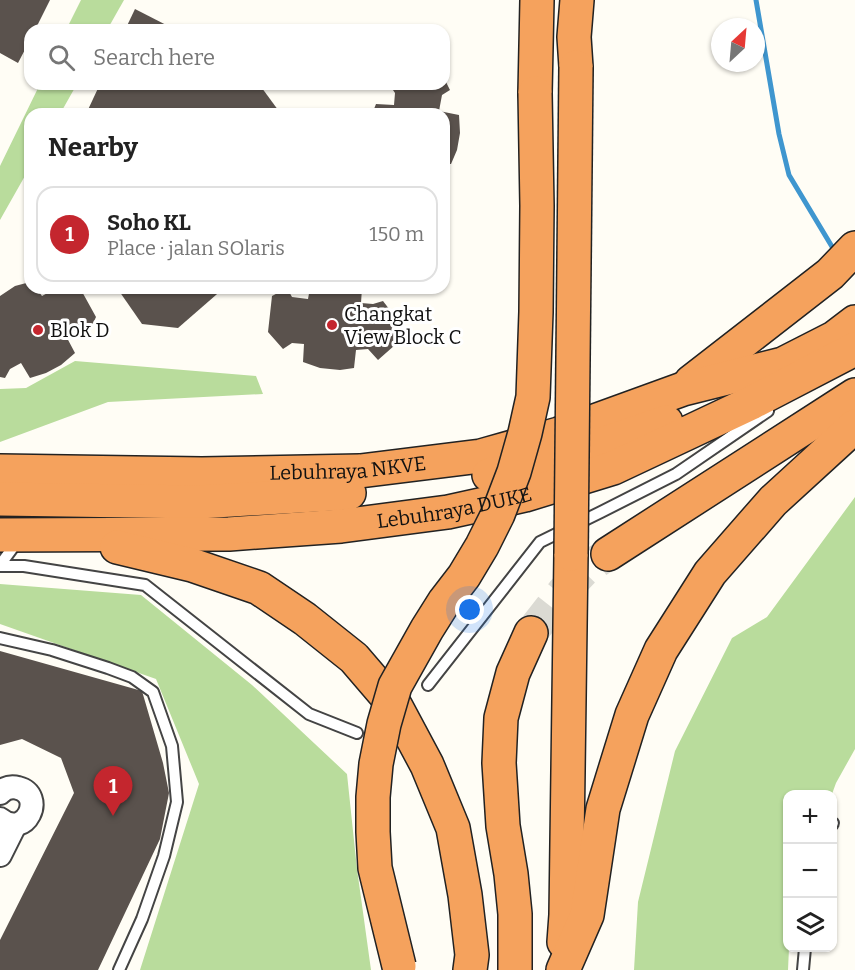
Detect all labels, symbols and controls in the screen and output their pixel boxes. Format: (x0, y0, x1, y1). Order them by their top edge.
north arrow (711, 18, 765, 72)
search box (24, 24, 450, 90)
icon: search (45, 41, 78, 74)
text: Search here (93, 44, 215, 71)
text: Nearby (48, 132, 138, 163)
text: Soho KL (107, 209, 191, 236)
text: 1 (65, 222, 74, 246)
text: 150 m (369, 222, 424, 246)
text: Place · jalan SOlaris (107, 236, 285, 260)
place label: Changkat View Block C (344, 302, 462, 349)
place label: Blok D (50, 318, 110, 342)
marker: Changkat View Block C (325, 318, 339, 332)
marker: Blok D (31, 323, 45, 337)
street label: Lebuhraya NKVE (269, 451, 428, 485)
street label: Lebuhraya DUKE (375, 482, 535, 533)
your location (455, 595, 484, 624)
pin: 1 (94, 766, 132, 816)
map controls (783, 790, 837, 952)
button: + (783, 790, 837, 844)
button: − (783, 844, 837, 898)
button: layers (783, 898, 837, 952)

